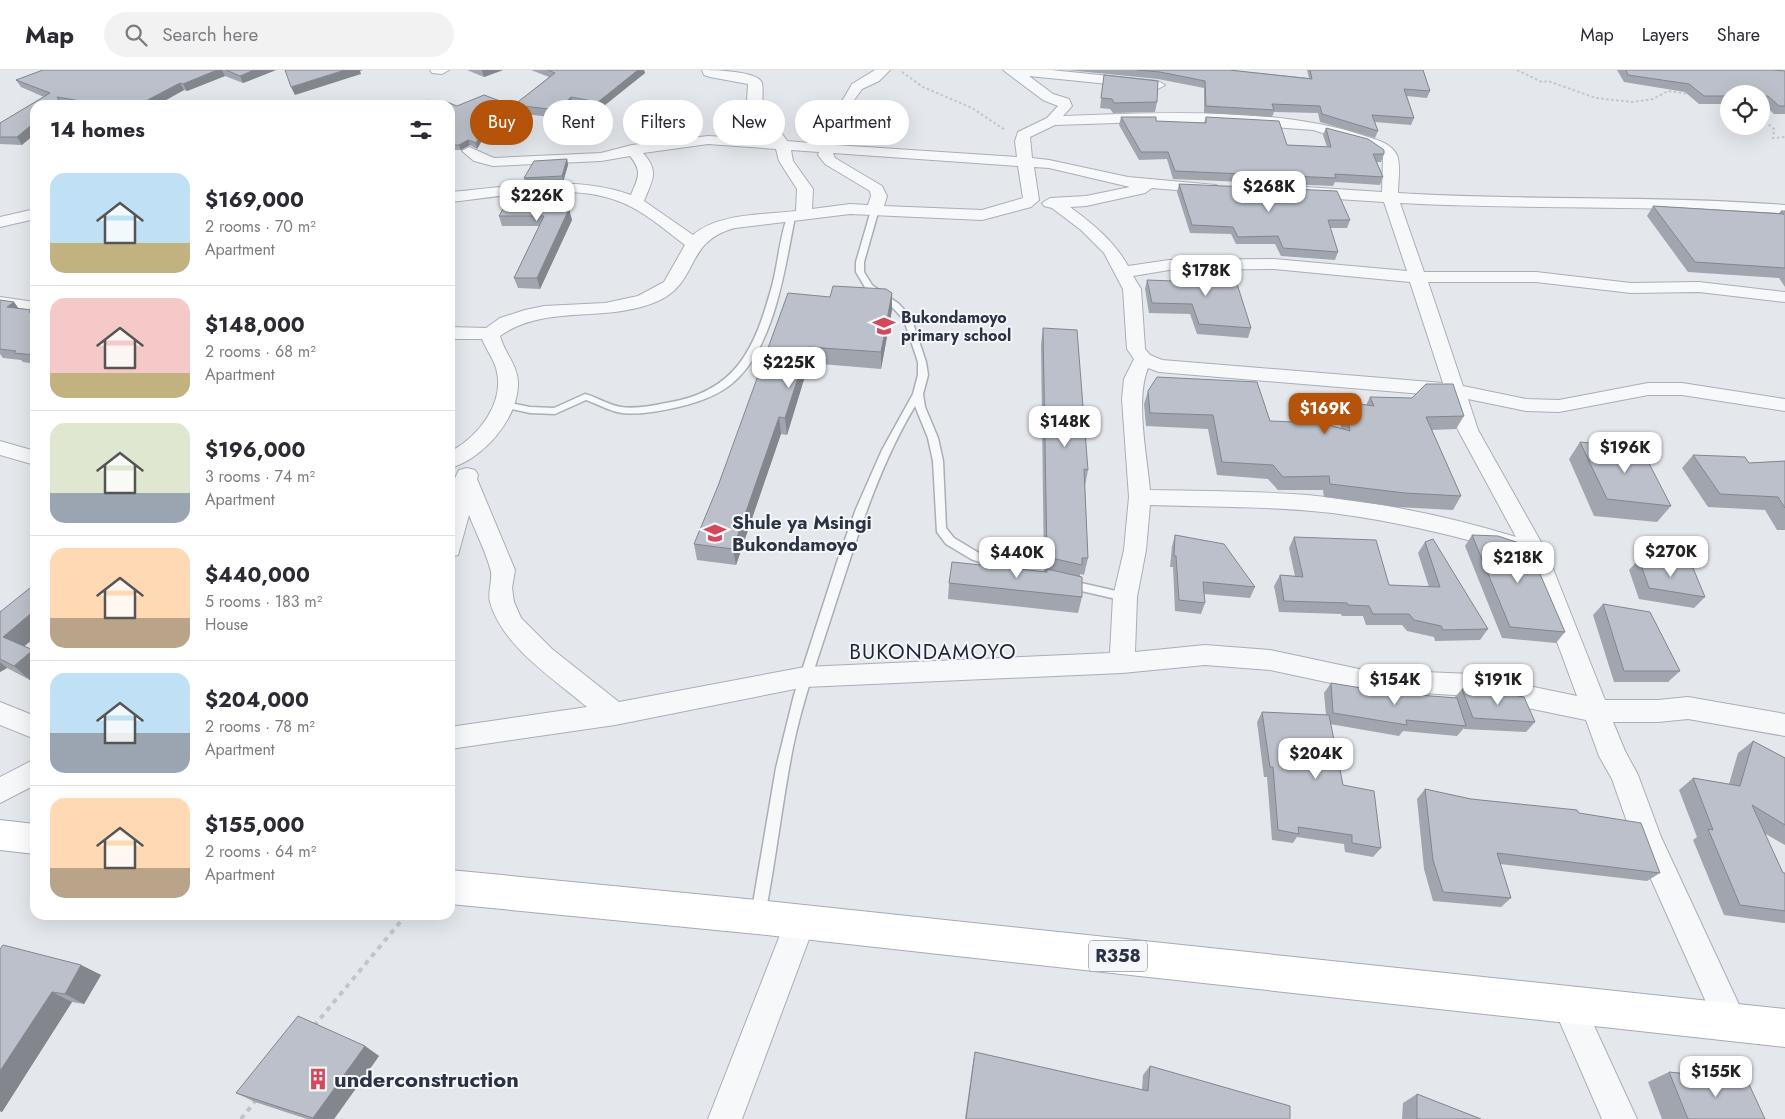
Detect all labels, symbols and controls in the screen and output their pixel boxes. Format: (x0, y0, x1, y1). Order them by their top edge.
search box (104, 12, 454, 57)
text: Map (25, 17, 74, 52)
icon: search (122, 21, 150, 49)
text: Search here (162, 21, 258, 48)
text: Map (1580, 22, 1614, 48)
text: Layers (1642, 22, 1689, 48)
text: Share (1717, 22, 1760, 48)
map controls (1720, 85, 1770, 135)
button: locate (1720, 85, 1770, 135)
chip: Buy (470, 100, 533, 145)
chip: Rent (543, 100, 613, 145)
chip: Filters (623, 100, 703, 145)
chip: New (713, 100, 785, 145)
chip: Apartment (795, 100, 909, 145)
text: 14 homes (50, 115, 145, 145)
icon: filters (407, 116, 435, 144)
pin: $268K (1234, 170, 1304, 213)
text: $268K (1243, 175, 1295, 198)
pin: $226K (502, 180, 572, 222)
text: $226K (511, 184, 563, 207)
text: $169,000 (205, 185, 304, 215)
icon: home (90, 193, 150, 253)
text: 2 rooms · 70 m² (205, 215, 316, 238)
text: Apartment (205, 238, 275, 261)
pin: $178K (1171, 254, 1241, 297)
text: $178K (1182, 259, 1230, 282)
place label: Bukondamoyo primary school (901, 306, 1011, 347)
text: $148,000 (205, 310, 305, 340)
school or university icon: Bukondamoyo primary school (871, 313, 897, 339)
icon: home (90, 318, 150, 378)
text: 2 rooms · 68 m² (205, 340, 316, 363)
pin: $225K (754, 346, 824, 389)
text: $225K (763, 351, 815, 374)
text: Apartment (205, 363, 275, 386)
pin: $169K (1290, 392, 1360, 435)
text: $169K (1300, 397, 1350, 420)
pin: $148K (1030, 406, 1100, 448)
text: $148K (1040, 410, 1090, 433)
pin: $196K (1590, 432, 1660, 474)
text: $196,000 (205, 435, 305, 465)
text: $196K (1600, 436, 1650, 459)
icon: home (90, 443, 150, 503)
text: 3 rooms · 74 m² (205, 465, 315, 488)
text: Apartment (205, 488, 275, 511)
place label: Shule ya Msingi Bukondamoyo (732, 509, 872, 558)
school or university icon: Shule ya Msingi Bukondamoyo (702, 520, 728, 546)
pin: $440K (982, 536, 1052, 579)
pin: $270K (1636, 536, 1706, 578)
text: $270K (1645, 540, 1697, 563)
text: $440K (990, 541, 1044, 564)
pin: $218K (1483, 542, 1553, 584)
text: $218K (1493, 546, 1543, 569)
text: $440,000 (205, 560, 310, 590)
icon: home (90, 568, 150, 628)
text: 5 rooms · 183 m² (205, 590, 322, 613)
text: House (205, 613, 248, 636)
district label: BUKONDAMOYO (849, 637, 1017, 667)
pin: $154K (1360, 664, 1430, 706)
pin: $191K (1463, 664, 1533, 706)
text: $154K (1370, 668, 1420, 691)
text: $191K (1474, 668, 1522, 691)
text: $204,000 (205, 685, 309, 715)
icon: home (90, 693, 150, 753)
text: 2 rooms · 78 m² (205, 715, 315, 738)
text: Apartment (205, 738, 275, 761)
pin: $204K (1281, 738, 1351, 780)
text: $204K (1289, 742, 1343, 765)
text: $155,000 (205, 810, 304, 840)
icon: home (90, 818, 150, 878)
text: 2 rooms · 64 m² (205, 840, 316, 863)
text: Apartment (205, 863, 275, 886)
road number: R358 (1089, 940, 1147, 971)
pin: $155K (1681, 1056, 1751, 1098)
text: $155K (1691, 1060, 1741, 1083)
place label: underconstruction (334, 1063, 519, 1095)
building icon: underconstruction (305, 1066, 331, 1092)

